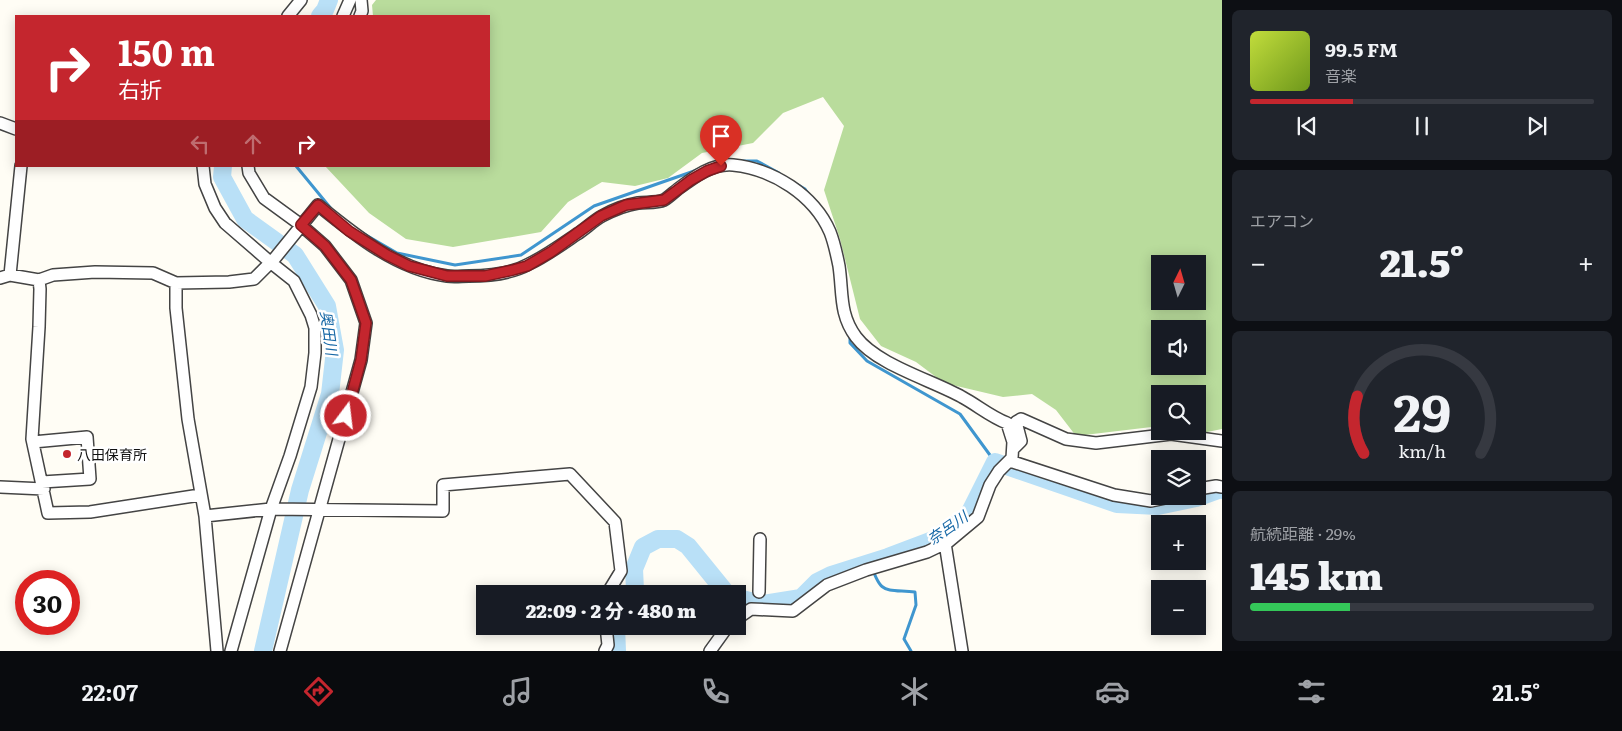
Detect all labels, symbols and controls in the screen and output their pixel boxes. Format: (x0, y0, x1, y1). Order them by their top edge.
text: 150 m (118, 25, 215, 77)
icon: right (35, 35, 100, 100)
text: 99.5 FM (1325, 35, 1398, 63)
text: 音楽 (1325, 63, 1357, 87)
text: 右折 (118, 72, 162, 105)
icon: previous (1293, 112, 1321, 140)
icon: pause (1408, 112, 1436, 140)
icon: next (1523, 112, 1551, 140)
pin (700, 115, 742, 166)
icon: arrive (707, 122, 735, 150)
icon: left (186, 130, 214, 158)
icon: ahead (239, 130, 267, 158)
icon: right (292, 130, 320, 158)
text: エアコン (1250, 208, 1314, 232)
text: 21.5° (1380, 232, 1464, 289)
text: − (1250, 240, 1266, 282)
text: + (1578, 240, 1594, 282)
north arrow (1151, 255, 1206, 310)
map controls (1151, 255, 1206, 635)
water label: 奥田川 (315, 309, 345, 359)
button: sound (1151, 320, 1206, 375)
text: 29 (1393, 371, 1451, 448)
button: search (1151, 385, 1206, 440)
position arrow (319, 389, 371, 441)
text: km/h (1398, 437, 1446, 464)
place label: 八田保育所 (77, 444, 147, 464)
marker: 八田保育所 (61, 448, 73, 460)
button: layers (1151, 450, 1206, 505)
water label: 奈呂川 (922, 504, 974, 549)
button: + (1151, 515, 1206, 570)
text: 航続距離 · 29% (1250, 521, 1356, 545)
text: 145 km (1250, 545, 1383, 602)
speed limit sign: 30 (15, 570, 80, 635)
button: − (1151, 580, 1206, 635)
text: 22:09 · 2 分 · 480 m (526, 596, 696, 624)
icon: directions (301, 674, 336, 709)
icon: music (500, 674, 535, 709)
icon: phone (698, 674, 733, 709)
icon: climate (897, 674, 932, 709)
icon: car (1095, 674, 1130, 709)
icon: filters (1294, 674, 1329, 709)
text: 22:07 (82, 675, 138, 708)
text: 21.5° (1492, 675, 1540, 708)

